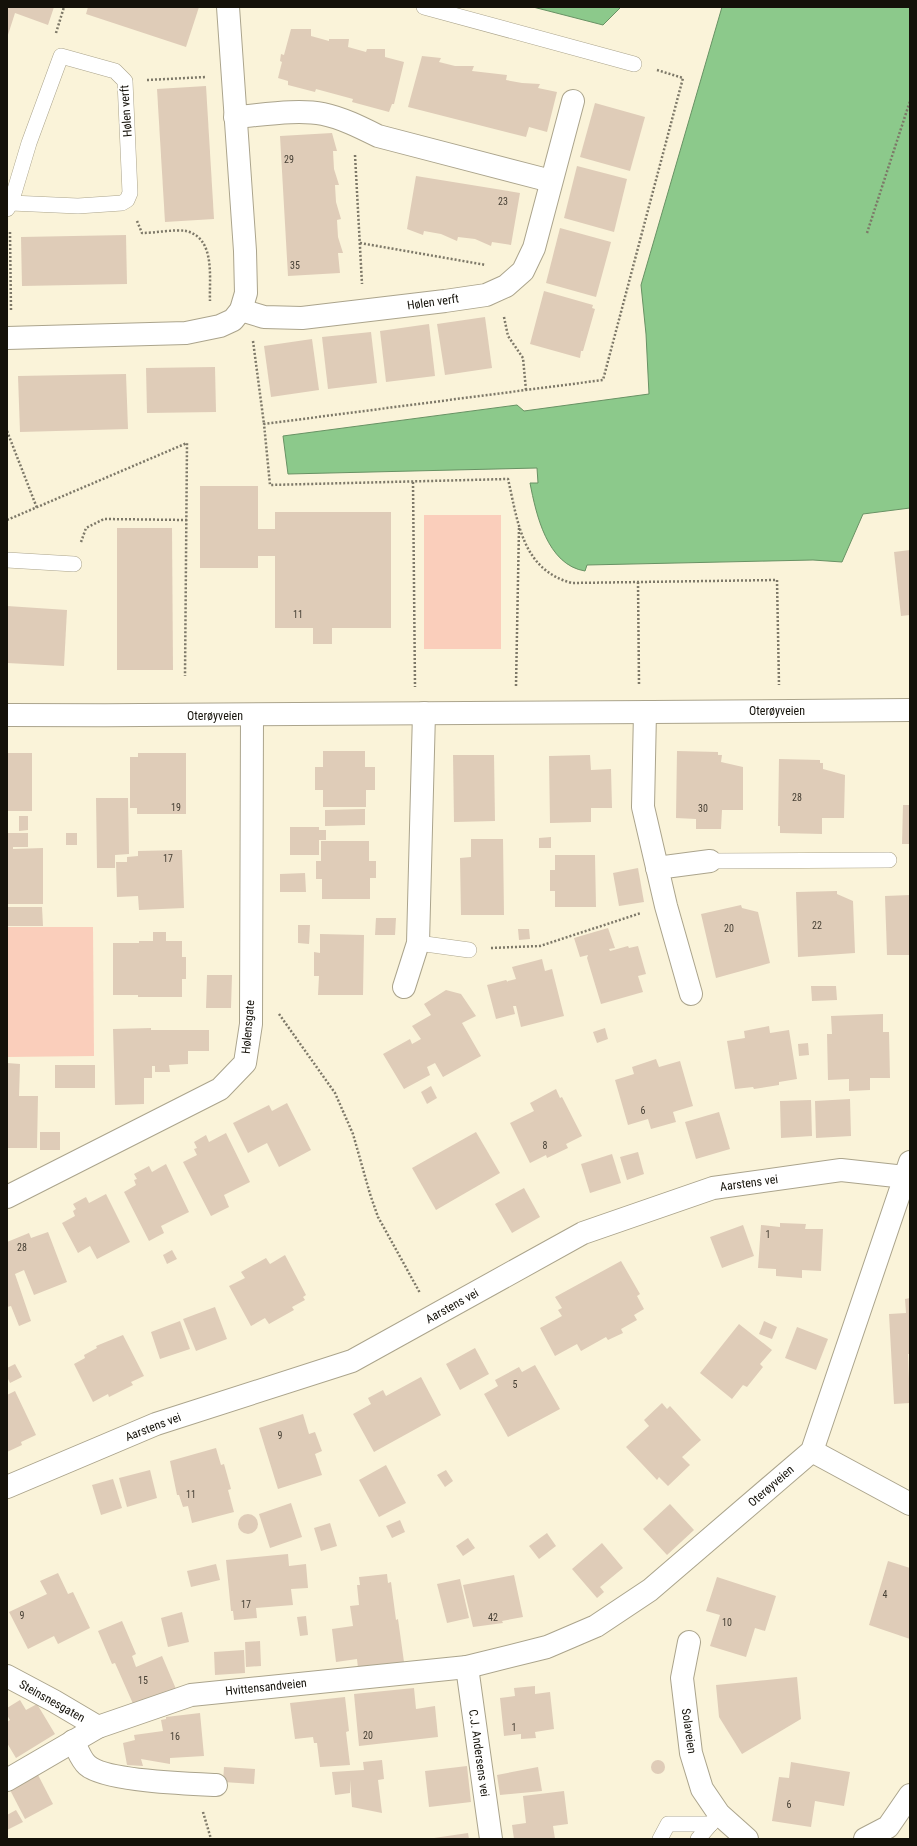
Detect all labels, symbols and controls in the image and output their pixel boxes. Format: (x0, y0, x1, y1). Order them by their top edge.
street label: Hølen verft (117, 84, 135, 138)
house number: 29 (284, 154, 294, 165)
house number: 23 (498, 196, 508, 207)
house number: 35 (290, 260, 300, 271)
street label: Hølen verft (406, 291, 460, 313)
house number: 11 (293, 609, 303, 620)
street label: Oterøyveien (749, 704, 805, 718)
street label: Oterøyveien (187, 709, 243, 723)
house number: 28 (792, 792, 802, 803)
house number: 19 (171, 802, 181, 813)
house number: 30 (698, 803, 708, 814)
house number: 17 (163, 853, 173, 864)
house number: 22 (812, 920, 822, 931)
house number: 20 (724, 923, 734, 934)
street label: Hølensgate (239, 999, 257, 1054)
house number: 6 (641, 1105, 646, 1116)
house number: 8 (543, 1140, 548, 1151)
street label: Aarstens vei (719, 1172, 779, 1194)
house number: 1 (766, 1229, 770, 1240)
house number: 28 (17, 1242, 27, 1253)
street label: Aarstens vei (423, 1286, 481, 1326)
house number: 5 (513, 1379, 518, 1390)
street label: Aarstens vei (123, 1410, 183, 1444)
house number: 9 (278, 1430, 283, 1441)
street label: Oterøyveien (745, 1462, 797, 1510)
house number: 11 (186, 1489, 196, 1500)
house number: 4 (883, 1589, 888, 1600)
house number: 17 (241, 1599, 251, 1610)
house number: 9 (20, 1610, 25, 1621)
house number: 42 (488, 1612, 498, 1623)
house number: 10 (722, 1617, 732, 1628)
house number: 15 (138, 1675, 148, 1686)
street label: Hvittensandveien (225, 1676, 308, 1698)
street label: Steinsnesgaten (17, 1677, 87, 1725)
street label: Solaveien (679, 1707, 699, 1755)
street label: C.J. Andersens vei (466, 1708, 492, 1798)
house number: 1 (512, 1722, 516, 1733)
house number: 20 (363, 1730, 373, 1741)
house number: 16 (170, 1731, 180, 1742)
house number: 6 (787, 1799, 792, 1810)

